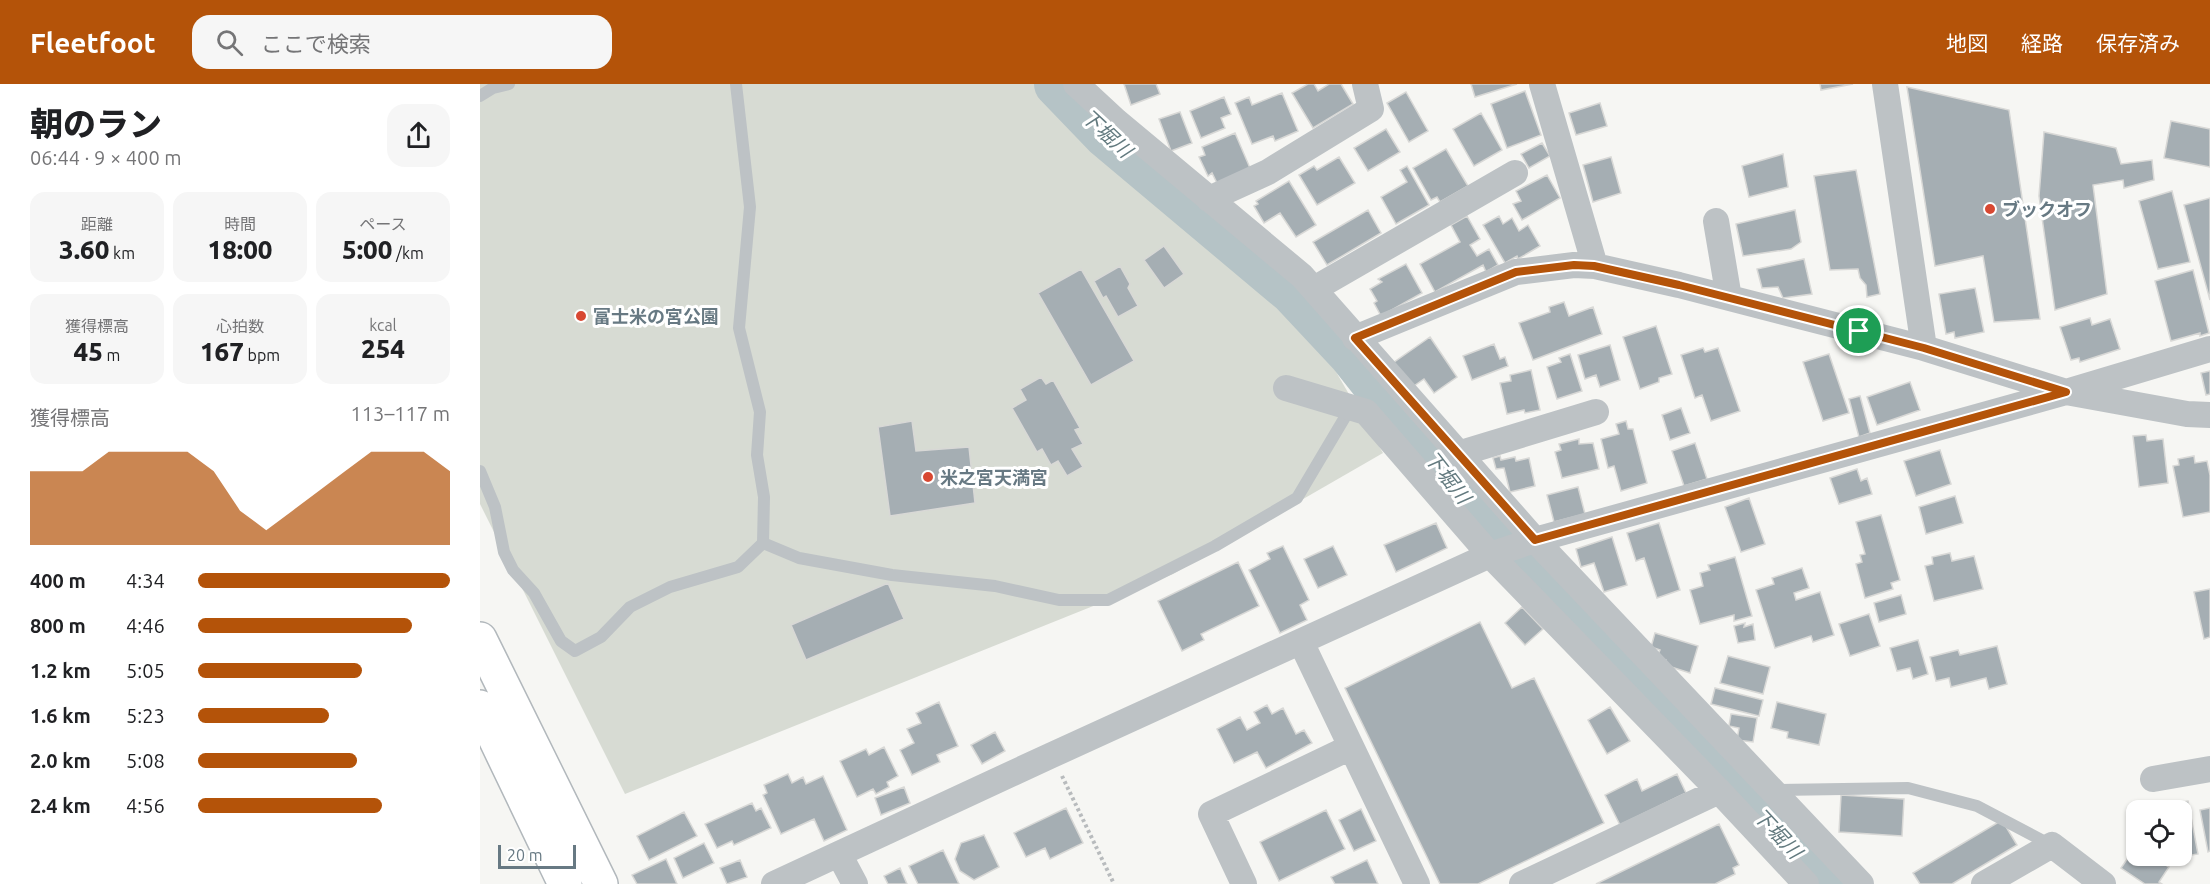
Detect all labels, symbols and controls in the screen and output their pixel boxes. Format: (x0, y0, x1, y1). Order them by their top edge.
search box (192, 15, 612, 69)
icon: search (213, 26, 246, 59)
text: Fleetfoot (30, 27, 156, 58)
text: ここで検索 (261, 31, 371, 56)
text: 地図 (1946, 31, 1988, 55)
text: 経路 (2021, 31, 2063, 55)
text: 保存済み (2096, 31, 2180, 55)
button: share (387, 104, 450, 167)
water label: 下堀川 (1077, 104, 1138, 163)
text: 朝のラン (30, 105, 162, 142)
text: 06:44 · 9 × 400 m (30, 146, 182, 169)
place label: ブックオフ (2002, 199, 2092, 219)
marker: ブックオフ (1983, 202, 1997, 216)
text: 距離 (81, 215, 113, 233)
text: 時間 (224, 215, 256, 233)
text: ペース (359, 215, 407, 233)
text: 3.60 (59, 235, 109, 264)
text: 18:00 (207, 235, 273, 264)
text: 5:00 (342, 235, 392, 264)
text: km (109, 244, 135, 262)
text: /km (392, 244, 424, 262)
pin (1833, 305, 1884, 356)
place label: 富士米の宮公園 (593, 306, 719, 326)
marker: 富士米の宮公園 (574, 309, 588, 323)
icon: arrive (1842, 314, 1875, 347)
text: kcal (369, 316, 397, 334)
text: 獲得標高 (65, 317, 129, 335)
text: 心拍数 (216, 317, 264, 335)
text: 254 (361, 334, 405, 363)
text: 45 (74, 337, 103, 366)
text: 167 (200, 337, 244, 366)
text: m (103, 346, 120, 364)
text: bpm (244, 346, 280, 364)
text: 113–117 m (351, 402, 450, 425)
text: 獲得標高 (30, 406, 110, 429)
water label: 下堀川 (1420, 446, 1477, 509)
place label: 米之宮天満宮 (940, 467, 1048, 487)
marker: 米之宮天満宮 (921, 470, 935, 484)
text: 400 m (30, 569, 86, 592)
text: 4:34 (126, 569, 165, 592)
text: 800 m (30, 614, 86, 637)
text: 4:46 (126, 614, 165, 637)
text: 1.2 km (30, 659, 91, 682)
text: 5:05 (126, 659, 165, 682)
text: 1.6 km (30, 704, 91, 727)
text: 5:23 (126, 704, 165, 727)
text: 2.0 km (30, 749, 91, 772)
text: 5:08 (126, 749, 165, 772)
text: 2.4 km (30, 794, 91, 817)
text: 4:56 (126, 794, 165, 817)
map controls (2126, 800, 2192, 866)
button: locate (2126, 800, 2192, 866)
water label: 下堀川 (1749, 803, 1808, 864)
scale bar (498, 842, 576, 870)
text: 20 m (507, 846, 543, 864)

